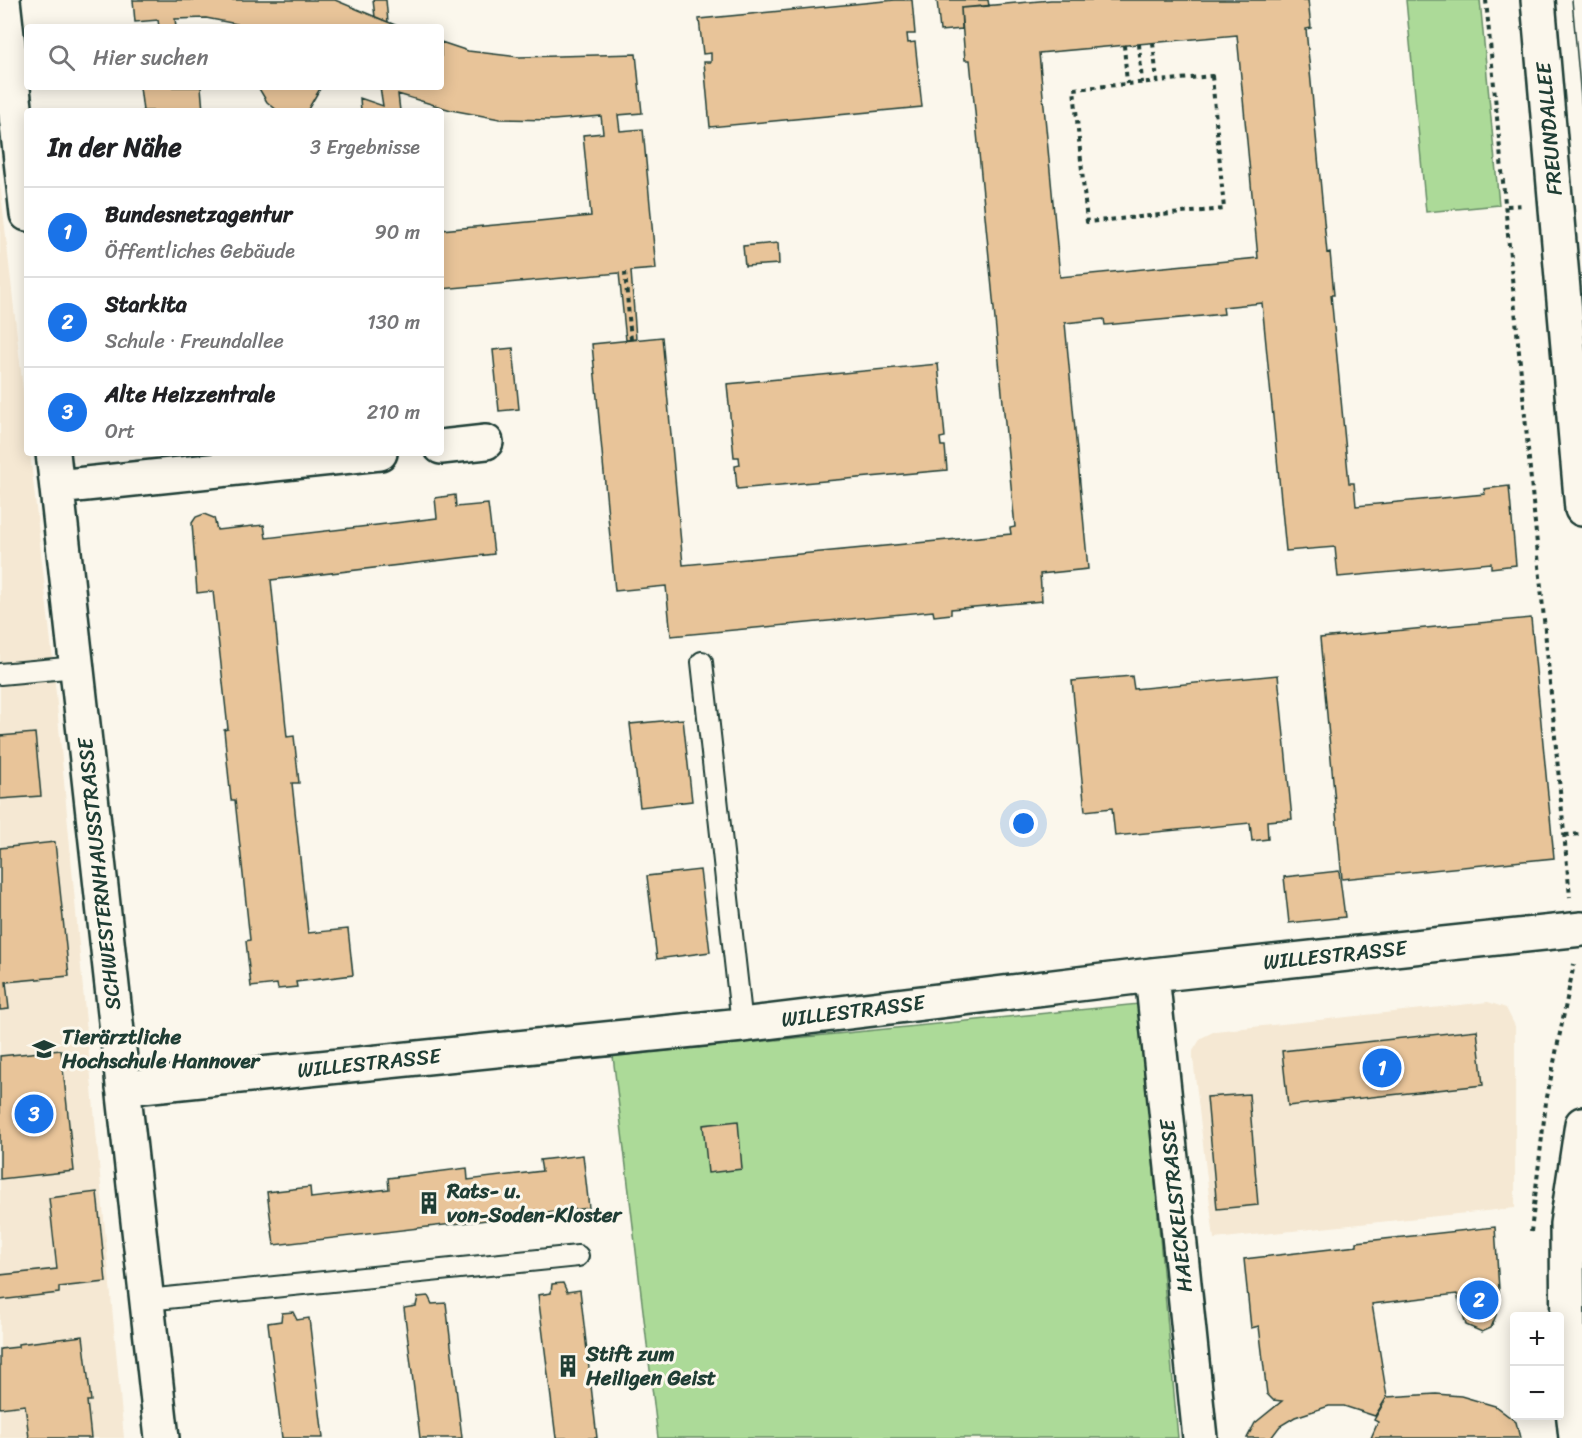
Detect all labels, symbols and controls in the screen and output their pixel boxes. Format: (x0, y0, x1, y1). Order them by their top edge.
search box (24, 24, 444, 90)
text: Hier suchen (93, 38, 208, 77)
icon: search (45, 41, 78, 74)
street label: FREUNDALLEE (1524, 60, 1574, 197)
text: In der Nähe (48, 124, 182, 170)
text: 3 Ergebnisse (310, 130, 420, 165)
text: Bundesnetzagentur (105, 195, 292, 234)
text: 1 (63, 215, 72, 250)
text: 90 m (375, 215, 420, 250)
text: Öffentliches Gebäude (105, 234, 295, 269)
text: Starkita (105, 285, 187, 324)
text: 2 (62, 305, 73, 340)
text: 130 m (367, 305, 420, 340)
text: Schule · Freundallee (105, 324, 284, 359)
text: Alte Heizzentrale (105, 375, 275, 414)
text: 3 (62, 395, 73, 430)
text: 210 m (367, 395, 420, 430)
text: Ort (105, 414, 135, 449)
street label: SCHWESTERNHAUSSTRASSE (66, 735, 132, 1012)
your location (1009, 809, 1038, 838)
street label: WILLESTRASSE (1261, 928, 1410, 981)
street label: WILLESTRASSE (779, 983, 928, 1039)
place label: Tierärztliche Hochschule Hannover (61, 1018, 262, 1080)
school or university icon: Tierärztliche Hochschule Hannover (31, 1036, 57, 1062)
street label: WILLESTRASSE (295, 1036, 444, 1089)
pin: 1 (1362, 1046, 1402, 1090)
pin: 3 (15, 1092, 54, 1136)
street label: HAECKELSTRASSE (1148, 1116, 1204, 1294)
place label: Rats- u. von-Soden-Kloster (446, 1172, 624, 1234)
building icon: Rats- u. von-Soden-Kloster (416, 1190, 442, 1216)
pin: 2 (1460, 1278, 1498, 1322)
map controls (1510, 1312, 1564, 1420)
button: + (1510, 1312, 1564, 1366)
place label: Stift zum Heiligen Geist (585, 1335, 717, 1397)
building icon: Stift zum Heiligen Geist (555, 1353, 581, 1379)
button: − (1510, 1366, 1564, 1420)

